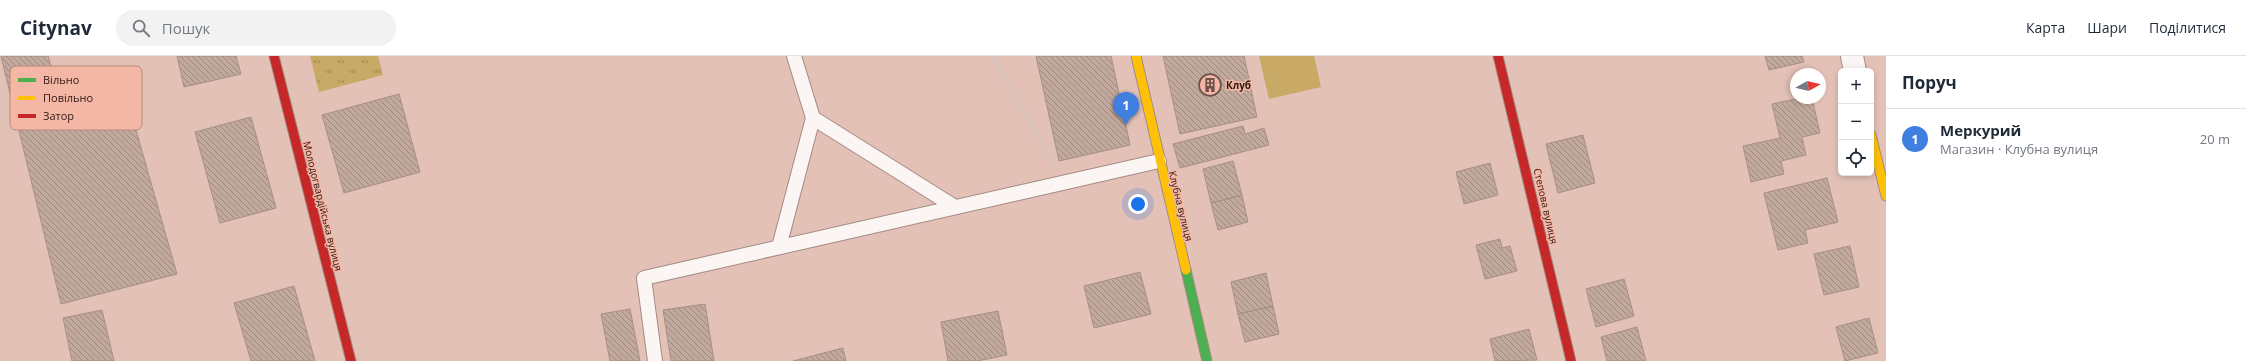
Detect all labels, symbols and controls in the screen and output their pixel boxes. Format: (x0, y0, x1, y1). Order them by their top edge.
search box (116, 10, 396, 46)
text: Citynav (20, 15, 92, 41)
icon: search (130, 17, 152, 39)
text: Пошук (162, 18, 210, 38)
text: Карта (2026, 18, 2065, 37)
text: Шари (2087, 18, 2127, 37)
text: Поділитися (2149, 18, 2226, 37)
legend (10, 66, 142, 130)
north arrow (1790, 68, 1826, 104)
map controls (1838, 68, 1874, 176)
button: + (1838, 68, 1874, 104)
text: Поруч (1902, 71, 1957, 94)
text: Вільно (43, 72, 80, 87)
building icon: Клуб (1197, 72, 1223, 98)
place label: Клуб (1226, 78, 1251, 92)
text: Повільно (43, 90, 93, 105)
pin: 1 (1113, 92, 1139, 125)
button: − (1838, 104, 1874, 140)
text: Затор (43, 108, 74, 123)
text: Меркурий (1940, 120, 2021, 140)
text: 1 (1911, 130, 1919, 148)
text: 20 m (2200, 130, 2230, 148)
street label: Молодогвардійська вулиця (300, 140, 346, 272)
button: locate (1838, 140, 1874, 176)
text: Магазин · Клубна вулиця (1940, 140, 2098, 158)
street label: Степова вулиця (1530, 167, 1562, 245)
street label: Клубна вулиця (1166, 169, 1196, 243)
your location (1128, 194, 1148, 214)

